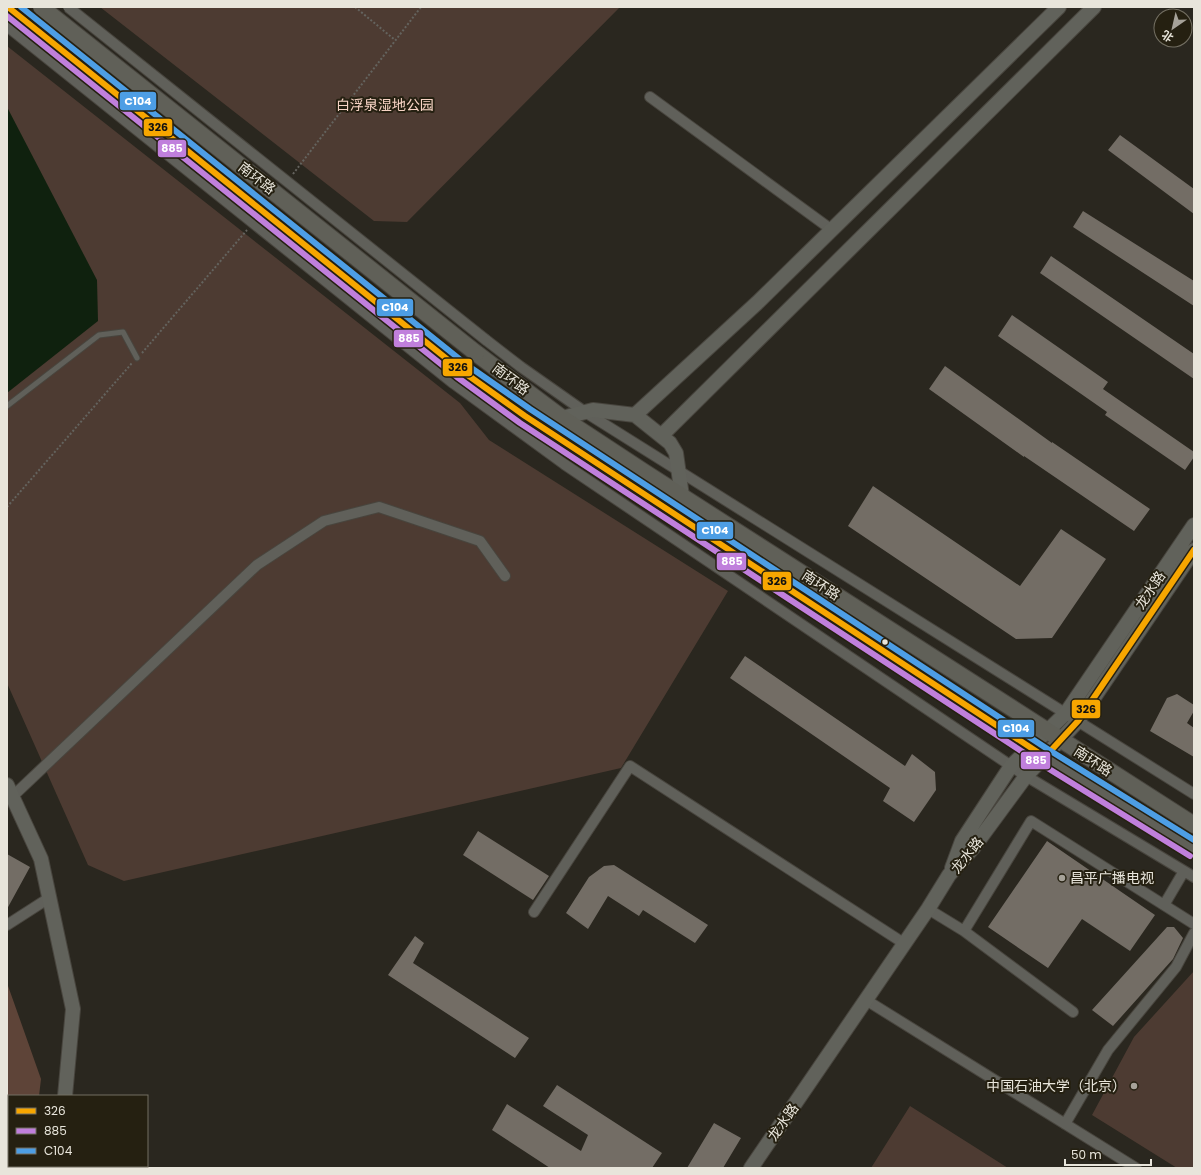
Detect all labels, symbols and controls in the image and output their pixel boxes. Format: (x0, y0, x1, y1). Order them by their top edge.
north arrow (1153, 8, 1193, 48)
text: 北 (1158, 27, 1176, 46)
line badge: C104 (119, 91, 157, 111)
text: C104 (124, 93, 152, 109)
park label: 白浮泉湿地公园 (336, 95, 434, 115)
line badge: 326 (143, 118, 173, 137)
text: 326 (148, 119, 168, 135)
line badge: 885 (157, 139, 187, 158)
text: 885 (161, 140, 183, 156)
street label: 南环路 (234, 157, 280, 199)
line badge: C104 (376, 298, 414, 317)
text: C104 (381, 299, 409, 315)
line badge: 885 (393, 329, 424, 348)
text: 885 (398, 330, 420, 346)
line badge: 326 (442, 358, 473, 377)
street label: 南环路 (488, 358, 534, 400)
text: 326 (448, 359, 468, 375)
line badge: C104 (696, 521, 734, 540)
text: C104 (701, 522, 729, 538)
line badge: 885 (716, 552, 747, 571)
text: 885 (721, 553, 743, 569)
street label: 南环路 (798, 565, 844, 605)
street label: 龙水路 (1130, 567, 1170, 613)
line badge: 326 (762, 571, 792, 591)
text: 326 (767, 573, 787, 589)
unlabelled marker (880, 637, 890, 647)
line badge: 326 (1071, 699, 1101, 719)
text: 326 (1076, 701, 1096, 717)
line badge: C104 (997, 719, 1035, 738)
text: C104 (1002, 720, 1030, 736)
street label: 南环路 (1070, 741, 1116, 781)
line badge: 885 (1020, 751, 1051, 770)
text: 885 (1025, 752, 1047, 768)
street label: 龙水路 (946, 832, 988, 878)
place label: 昌平广播电视 (1070, 868, 1154, 888)
marker: 昌平广播电视 (1057, 873, 1067, 883)
place label: 中国石油大学（北京） (986, 1076, 1126, 1096)
marker: 中国石油大学（北京） (1129, 1081, 1139, 1091)
legend (8, 1095, 148, 1167)
street label: 龙水路 (763, 1099, 803, 1145)
text: 326 (44, 1102, 66, 1119)
text: 885 (44, 1122, 67, 1139)
scale bar (1065, 1141, 1151, 1167)
text: C104 (44, 1142, 73, 1159)
text: 50 m (1071, 1146, 1102, 1163)

